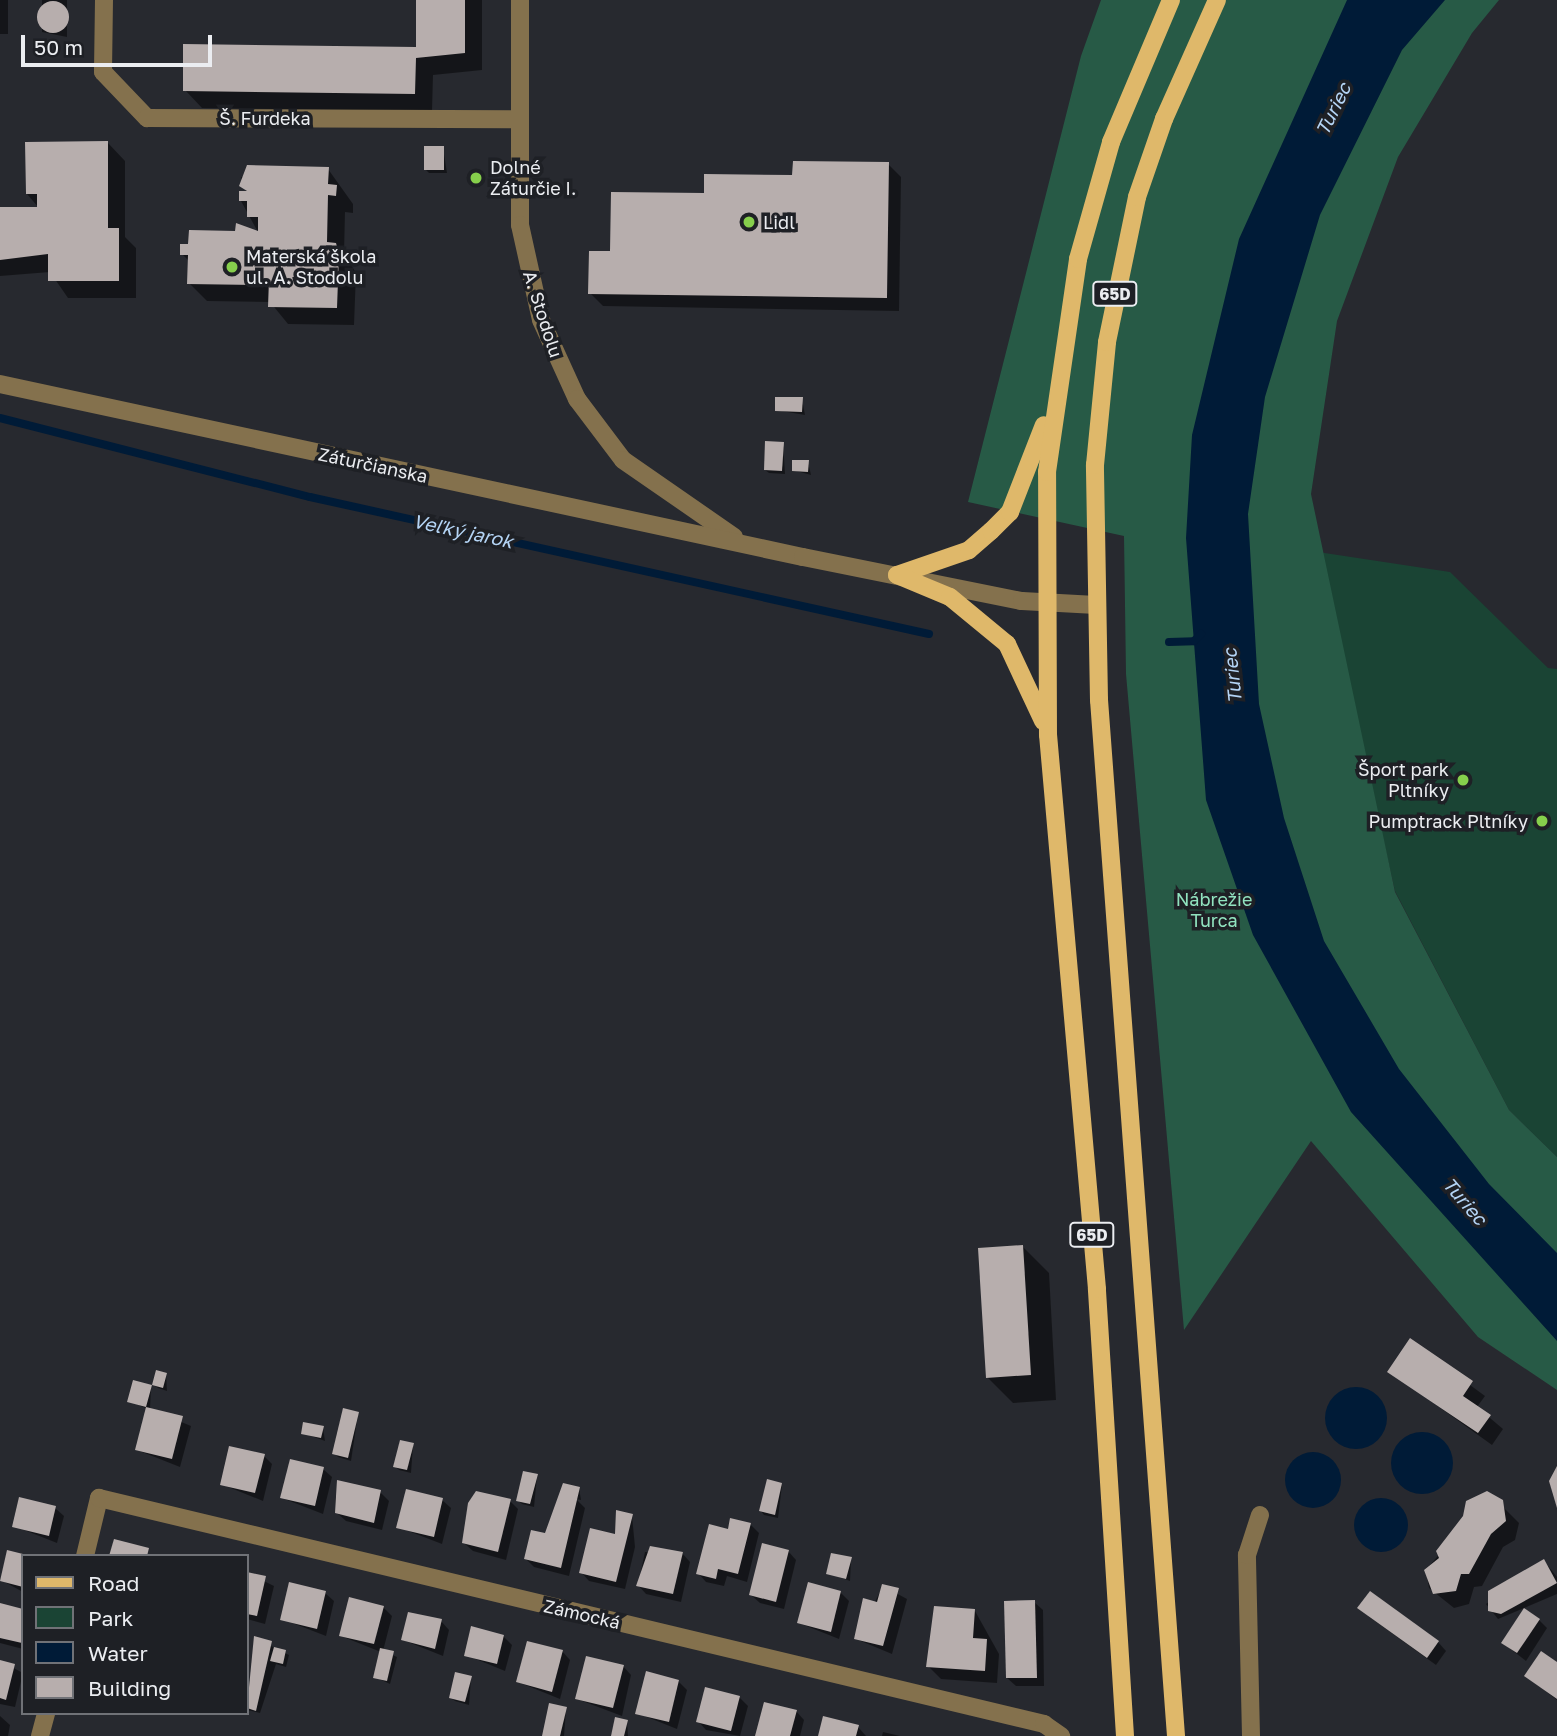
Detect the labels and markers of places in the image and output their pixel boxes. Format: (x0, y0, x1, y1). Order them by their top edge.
place label: Dolné Záturčie I. (490, 157, 576, 200)
marker: Dolné Záturčie I. (468, 170, 484, 186)
place label: Lidl (763, 211, 795, 233)
marker: Lidl (741, 214, 757, 230)
place label: Materská škola ul. A. Stodolu (246, 246, 376, 288)
marker: Materská škola ul. A. Stodolu (224, 259, 240, 275)
place label: Šport park Pltníky (1358, 759, 1449, 802)
marker: Šport park Pltníky (1455, 772, 1471, 788)
place label: Pumptrack Pltníky (1369, 810, 1528, 832)
marker: Pumptrack Pltníky (1534, 813, 1550, 829)

